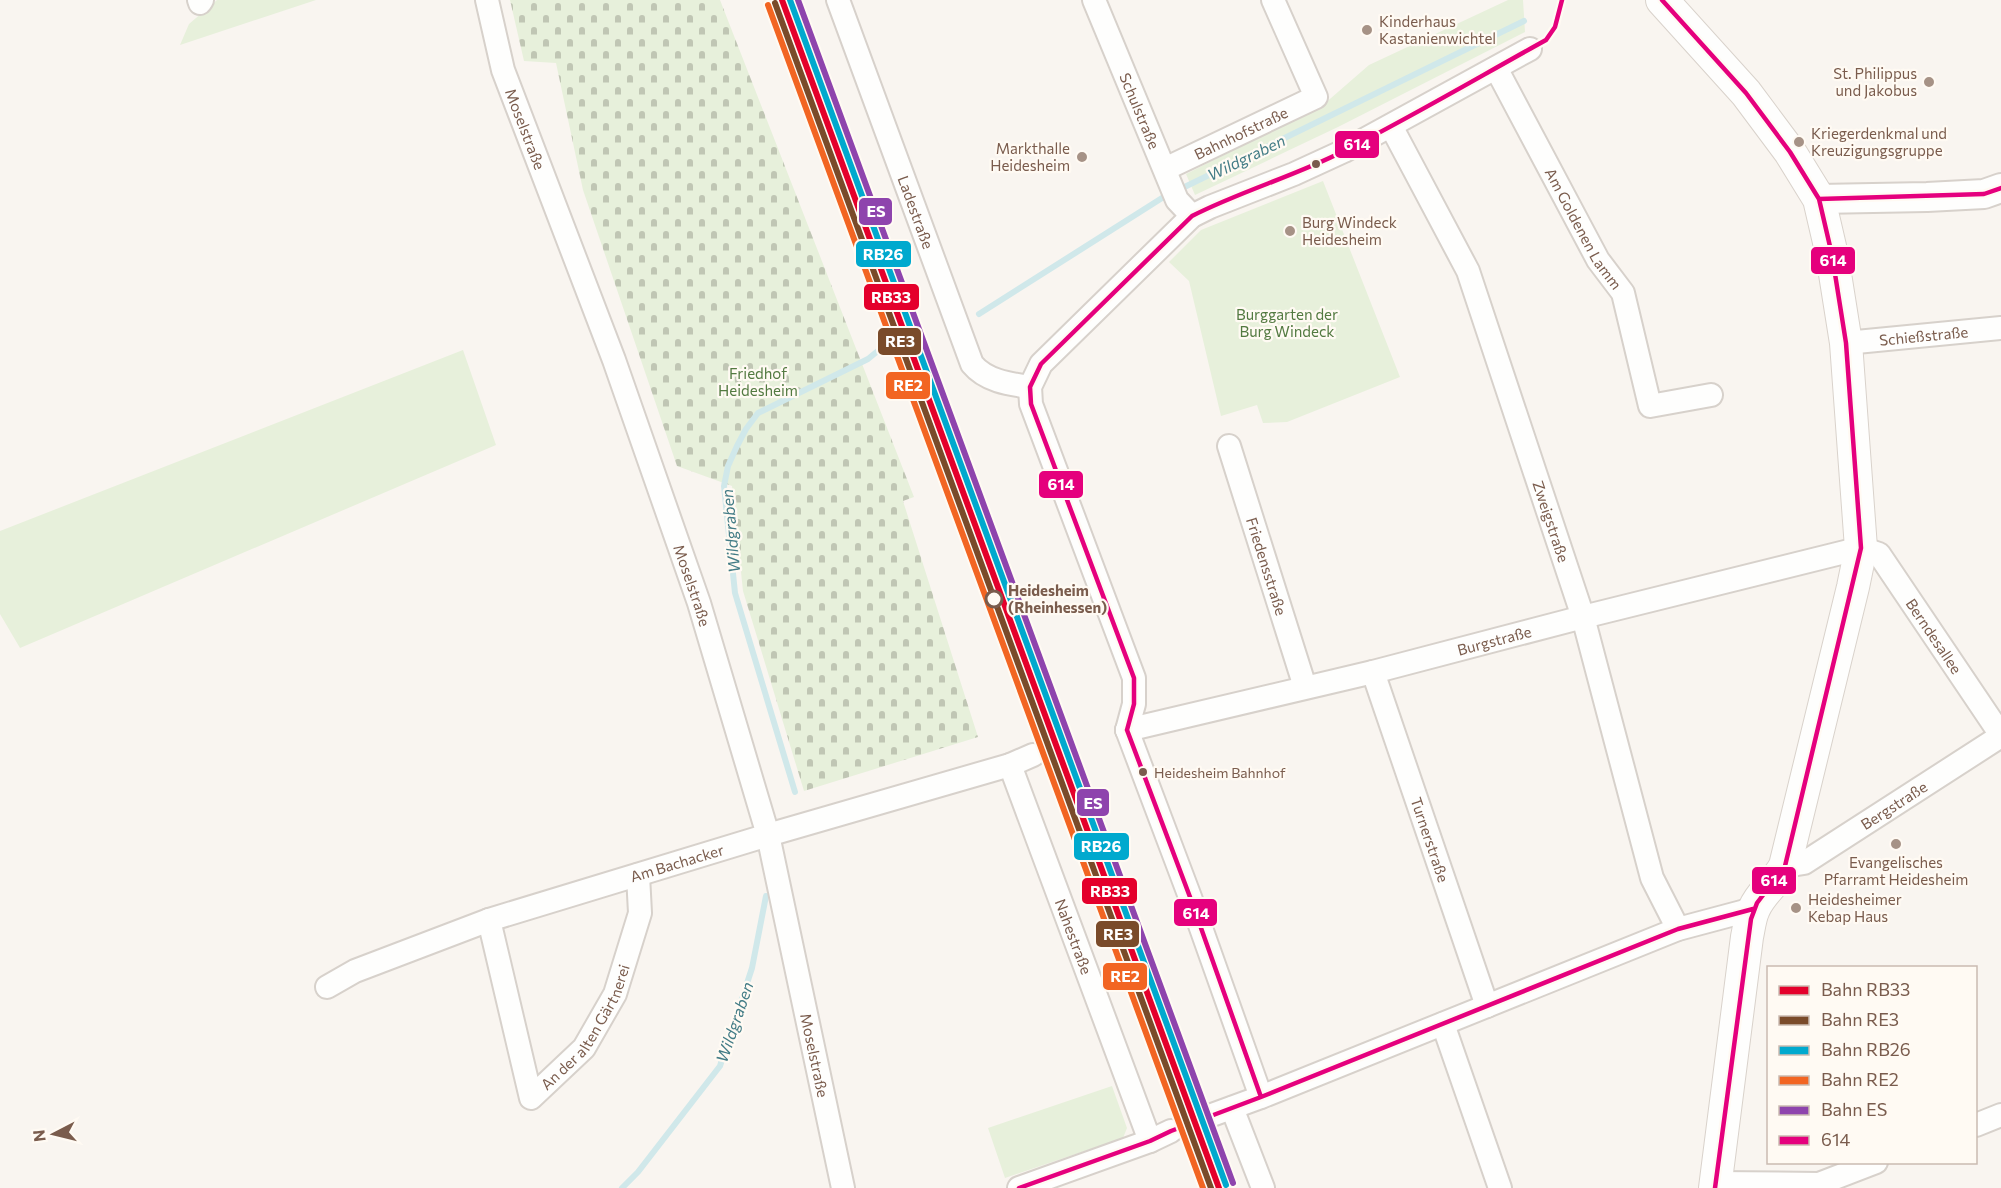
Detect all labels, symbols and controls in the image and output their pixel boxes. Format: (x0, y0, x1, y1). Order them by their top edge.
place label: Kinderhaus Kastanienwichtel (1379, 12, 1496, 47)
marker: Kinderhaus Kastanienwichtel (1360, 23, 1374, 37)
place label: St. Philippus und Jakobus (1833, 64, 1917, 99)
street label: Schulstraße (1116, 70, 1164, 152)
marker: St. Philippus und Jakobus (1922, 75, 1936, 89)
street label: Moselstraße (502, 86, 549, 172)
street label: Bahnhofstraße (1191, 103, 1291, 163)
place label: Kriegerdenkmal und Kreuzigungsgruppe (1811, 124, 1947, 159)
water label: Wildgraben (1204, 130, 1288, 184)
line badge: 614 (1334, 130, 1380, 159)
text: 614 (1344, 134, 1371, 153)
marker: Kriegerdenkmal und Kreuzigungsgruppe (1792, 135, 1806, 149)
place label: Markthalle Heidesheim (990, 139, 1070, 174)
marker: Markthalle Heidesheim (1075, 150, 1089, 164)
unlabelled marker (1310, 158, 1322, 170)
street label: Am Goldenen Lamm (1542, 165, 1626, 293)
street label: Ladestraße (894, 173, 938, 251)
line badge: ES (858, 197, 893, 226)
text: ES (866, 201, 886, 220)
place label: Burg Windeck Heidesheim (1302, 213, 1397, 248)
marker: Burg Windeck Heidesheim (1283, 224, 1297, 238)
line badge: RB26 (855, 240, 912, 268)
text: RB26 (863, 244, 903, 263)
line badge: 614 (1810, 246, 1856, 275)
text: 614 (1820, 250, 1847, 269)
line badge: RB33 (863, 283, 920, 311)
text: RB33 (871, 287, 911, 306)
park label: Burggarten der Burg Windeck (1236, 305, 1338, 340)
street label: Schießstraße (1878, 322, 1969, 349)
line badge: RE3 (877, 327, 922, 356)
text: RE3 (885, 331, 915, 350)
park label: Friedhof Heidesheim (718, 364, 798, 399)
line badge: RE2 (885, 371, 931, 400)
text: RE2 (893, 375, 923, 394)
line badge: 614 (1038, 470, 1084, 499)
text: 614 (1048, 474, 1075, 493)
street label: Zweigstraße (1529, 478, 1573, 565)
water label: Wildgraben (717, 488, 743, 574)
street label: Friedensstraße (1243, 515, 1291, 618)
street label: Moselstraße (670, 542, 714, 629)
place label: Heidesheim (Rheinhessen) (1008, 581, 1107, 616)
marker: Heidesheim (Rheinhessen) (985, 590, 1003, 608)
street label: Berndesallee (1902, 595, 1966, 677)
street label: Burgstraße (1455, 622, 1533, 659)
place label: Heidesheim Bahnhof (1154, 764, 1286, 781)
marker: Heidesheim Bahnhof (1137, 766, 1149, 778)
street label: Bergstraße (1857, 777, 1930, 833)
line badge: ES (1076, 788, 1110, 817)
text: ES (1083, 793, 1103, 812)
street label: Turnerstraße (1407, 795, 1453, 884)
line badge: RB26 (1073, 832, 1130, 861)
text: RB26 (1081, 836, 1121, 855)
marker: Evangelisches Pfarramt Heidesheim (1889, 837, 1903, 851)
street label: Am Bachacker (628, 840, 726, 886)
place label: Evangelisches Pfarramt Heidesheim (1824, 853, 1968, 888)
line badge: 614 (1751, 866, 1797, 895)
text: 614 (1761, 870, 1788, 889)
line badge: RB33 (1081, 877, 1138, 905)
text: RB33 (1090, 881, 1130, 900)
place label: Heidesheimer Kebap Haus (1808, 890, 1902, 925)
street label: Nahestraße (1052, 896, 1096, 977)
line badge: 614 (1173, 898, 1218, 927)
marker: Heidesheimer Kebap Haus (1789, 901, 1803, 915)
text: 614 (1183, 903, 1210, 922)
line badge: RE3 (1095, 920, 1140, 948)
text: RE3 (1103, 924, 1133, 943)
street label: An der alten Gärtnerei (537, 962, 633, 1093)
line badge: RE2 (1102, 962, 1148, 991)
text: RE2 (1110, 966, 1140, 985)
legend (1767, 966, 1977, 1164)
text: Bahn RB33 (1821, 978, 1910, 1000)
water label: Wildgraben (711, 979, 757, 1065)
text: Bahn RE3 (1821, 1008, 1899, 1030)
street label: Moselstraße (797, 1012, 832, 1099)
text: Bahn RB26 (1821, 1038, 1911, 1060)
text: Bahn RE2 (1821, 1068, 1899, 1090)
text: Bahn ES (1821, 1098, 1887, 1120)
north arrow (24, 1104, 84, 1164)
text: 614 (1821, 1128, 1851, 1150)
text: N (28, 1129, 49, 1143)

